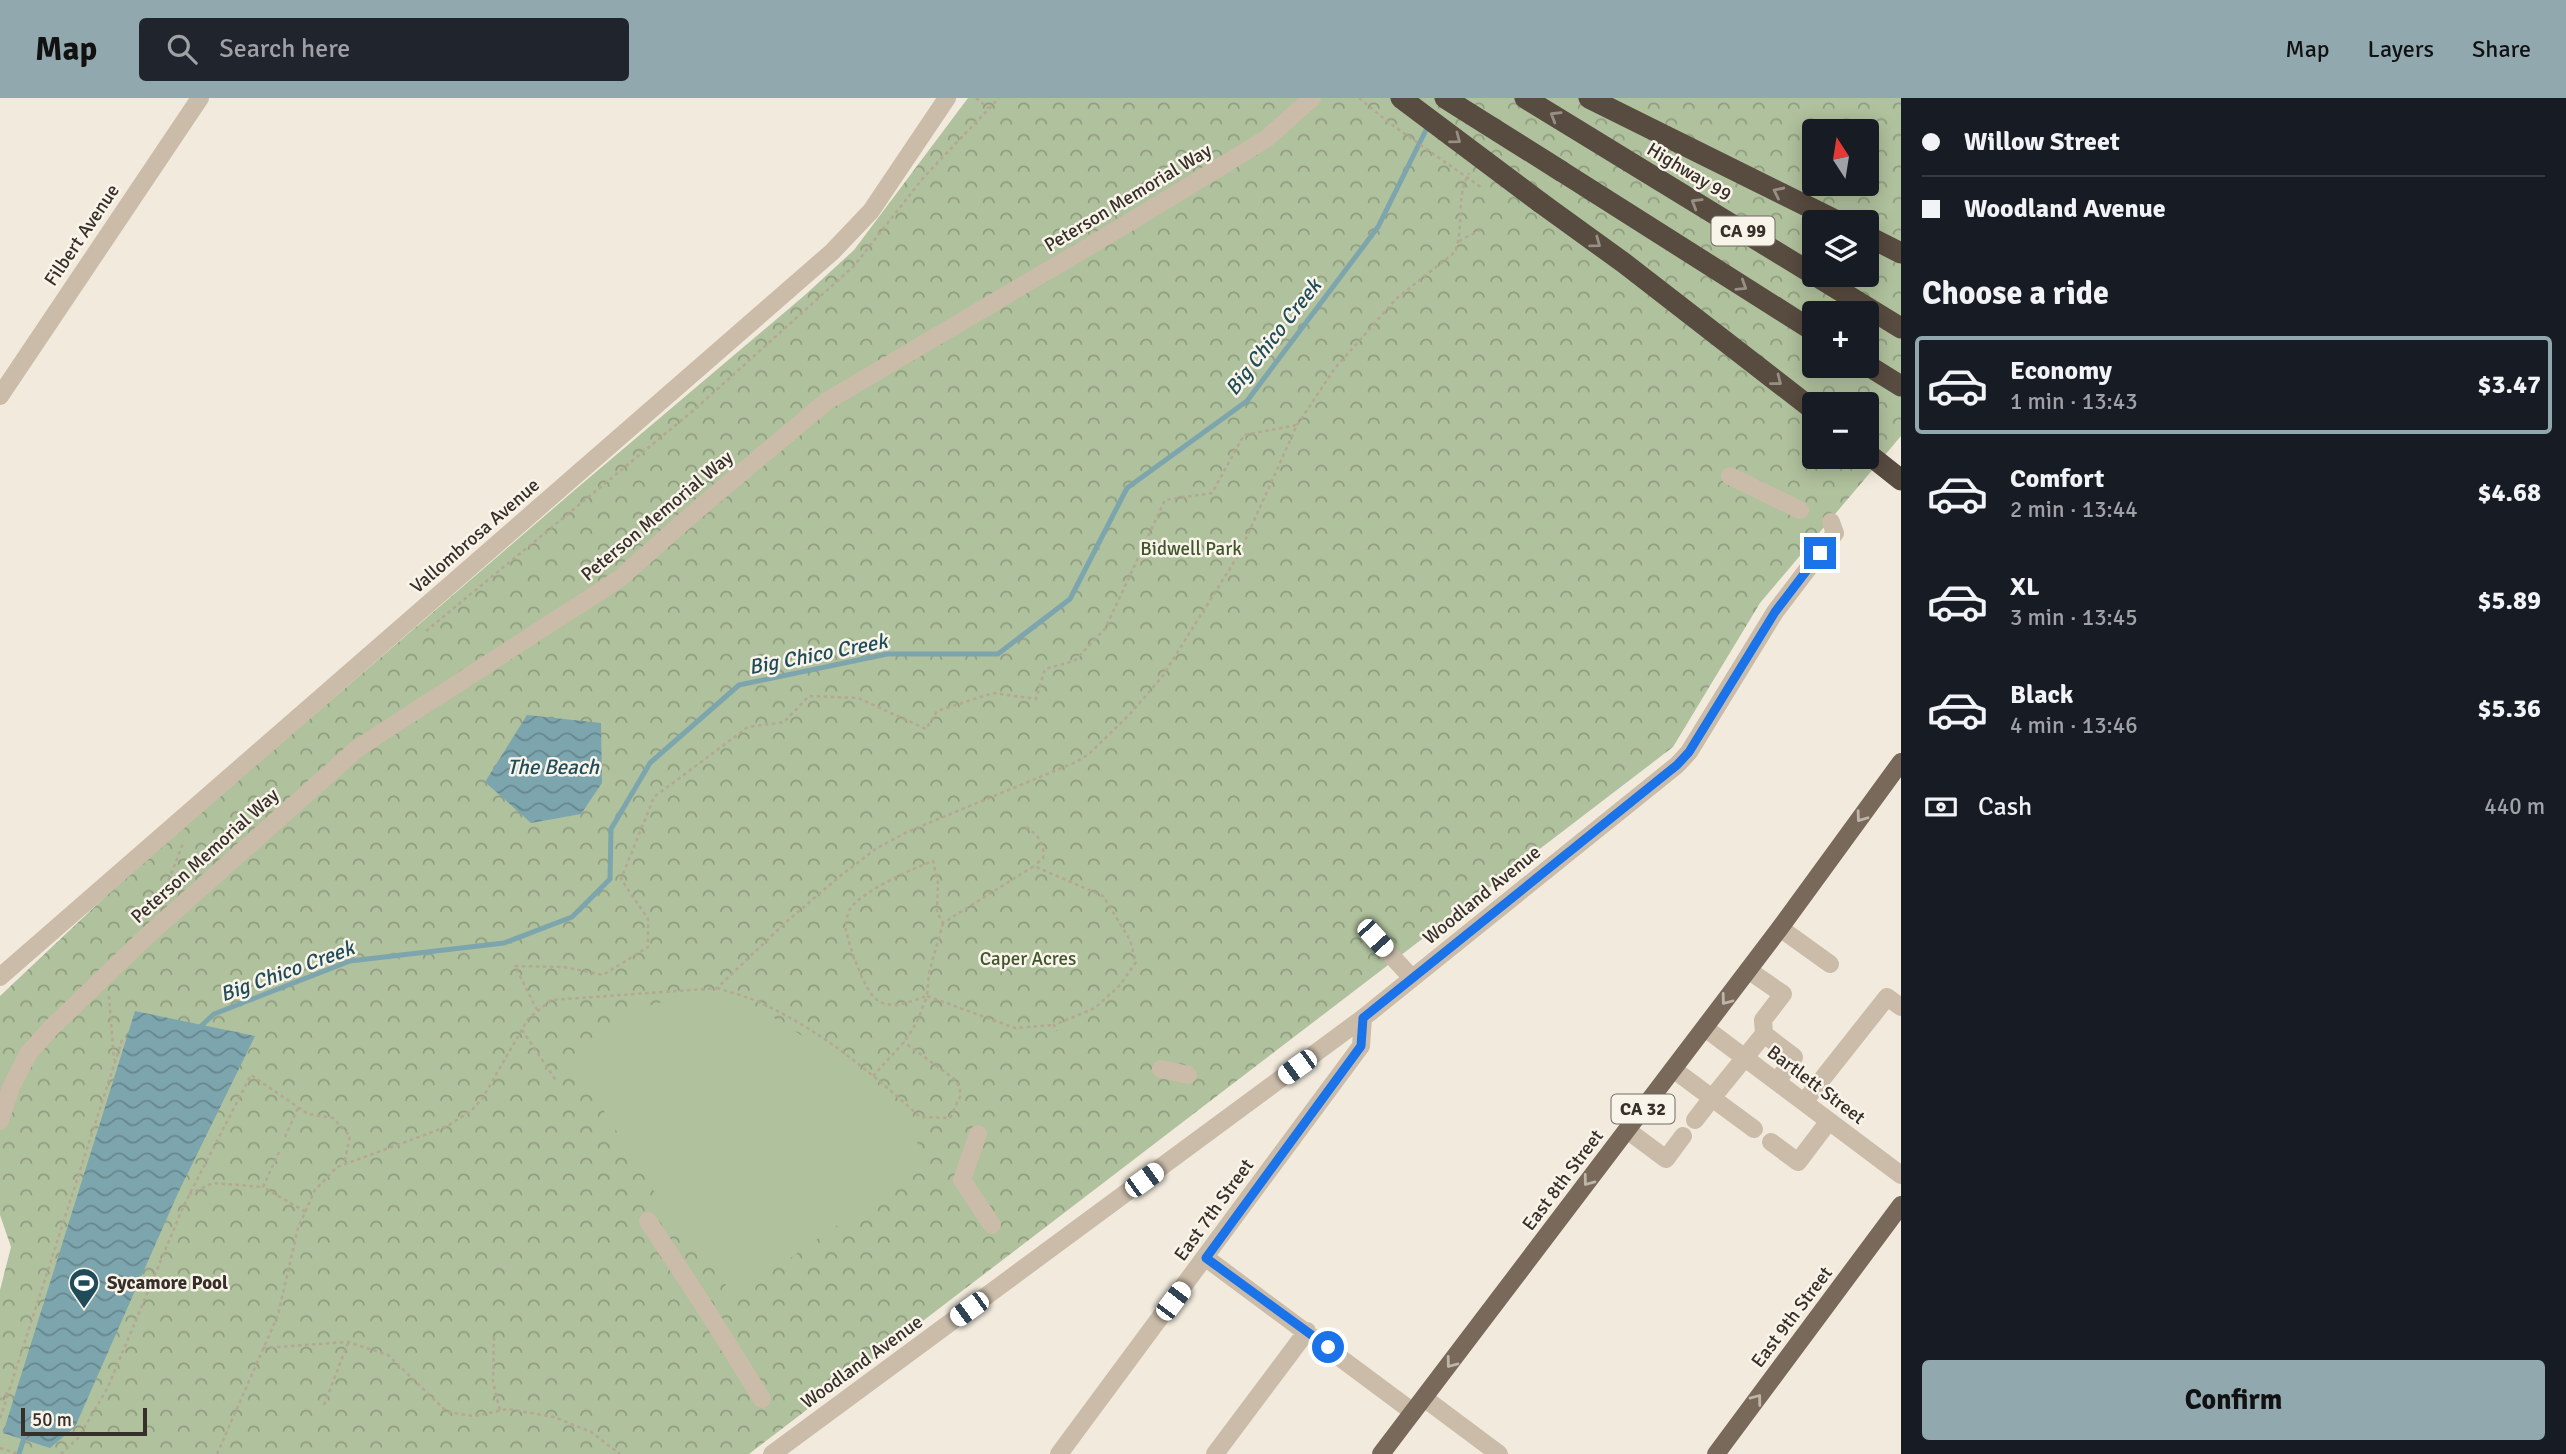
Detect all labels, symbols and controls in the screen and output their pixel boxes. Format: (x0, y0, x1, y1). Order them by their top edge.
search box (139, 18, 629, 81)
text: Map (35, 29, 97, 70)
icon: search (163, 30, 201, 68)
text: Search here (219, 33, 350, 65)
text: Map (2285, 34, 2330, 64)
text: Layers (2368, 34, 2434, 64)
text: Share (2472, 34, 2531, 64)
one-way arrow (1550, 112, 1563, 125)
north arrow (1802, 119, 1880, 196)
map controls (1802, 119, 1879, 469)
text: Willow Street (1964, 126, 2120, 158)
one-way arrow (1448, 131, 1461, 143)
street label: Highway 99 (1642, 137, 1736, 207)
street label: Peterson Memorial Way (1040, 138, 1216, 257)
street label: Filbert Avenue (39, 179, 125, 291)
one-way arrow (1773, 186, 1785, 200)
text: Woodland Avenue (1964, 193, 2166, 225)
one-way arrow (1691, 198, 1704, 211)
button: layers (1802, 210, 1879, 287)
road number: CA 99 (1712, 216, 1774, 246)
one-way arrow (1589, 235, 1601, 248)
water label: Big Chico Creek (1219, 272, 1328, 400)
text: Choose a ride (1922, 274, 2109, 313)
one-way arrow (1735, 278, 1748, 291)
button: + (1802, 301, 1879, 378)
icon: car (1926, 354, 1989, 417)
text: Economy (2010, 355, 2112, 387)
text: $3.47 (2477, 369, 2541, 401)
one-way arrow (1770, 373, 1782, 386)
text: 1 min · 13:43 (2010, 387, 2138, 416)
button: − (1802, 392, 1879, 469)
street label: Peterson Memorial Way (576, 445, 738, 587)
icon: car (1926, 462, 1989, 525)
text: Comfort (2010, 463, 2104, 495)
street label: Vallombrosa Avenue (405, 473, 545, 599)
text: $4.68 (2477, 477, 2541, 509)
text: 2 min · 13:44 (2010, 495, 2138, 524)
park label: Bidwell Park (1140, 537, 1242, 561)
route end (1804, 537, 1836, 569)
icon: car (1926, 570, 1989, 633)
text: XL (2010, 571, 2040, 603)
text: $5.89 (2477, 585, 2541, 617)
text: 3 min · 13:45 (2010, 603, 2138, 632)
water label: Big Chico Creek (746, 627, 892, 680)
icon: car (1926, 678, 1989, 741)
text: Black (2010, 679, 2073, 711)
text: $5.36 (2477, 693, 2541, 725)
text: 4 min · 13:46 (2010, 711, 2138, 740)
water label: The Beach (507, 754, 600, 780)
street label: Peterson Memorial Way (126, 783, 284, 929)
icon: cash (1922, 788, 1960, 826)
text: Cash (1978, 791, 2032, 823)
text: 440 m (2484, 792, 2545, 821)
one-way arrow (1857, 809, 1869, 822)
street label: Woodland Avenue (1418, 840, 1546, 950)
car (1354, 915, 1397, 961)
water label: Big Chico Creek (216, 934, 360, 1007)
park label: Caper Acres (980, 947, 1076, 971)
one-way arrow (1721, 992, 1734, 1005)
street label: Bartlett Street (1762, 1040, 1870, 1130)
car (1274, 1046, 1321, 1088)
road number: CA 32 (1612, 1094, 1674, 1124)
street label: East 8th Street (1517, 1124, 1609, 1235)
street label: East 7th Street (1169, 1154, 1259, 1266)
car (1121, 1159, 1168, 1201)
one-way arrow (1584, 1174, 1597, 1186)
street label: East 9th Street (1746, 1261, 1838, 1372)
sports icon: Sycamore Pool (67, 1266, 101, 1310)
place label: Sycamore Pool (107, 1271, 228, 1295)
car (1152, 1278, 1195, 1324)
car (946, 1288, 993, 1330)
street label: Woodland Avenue (796, 1310, 928, 1414)
route start (1312, 1331, 1344, 1363)
one-way arrow (1446, 1355, 1459, 1367)
button: Confirm (1922, 1360, 2545, 1440)
one-way arrow (1749, 1394, 1761, 1407)
scale bar (21, 1405, 147, 1437)
text: 50 m (32, 1408, 72, 1432)

